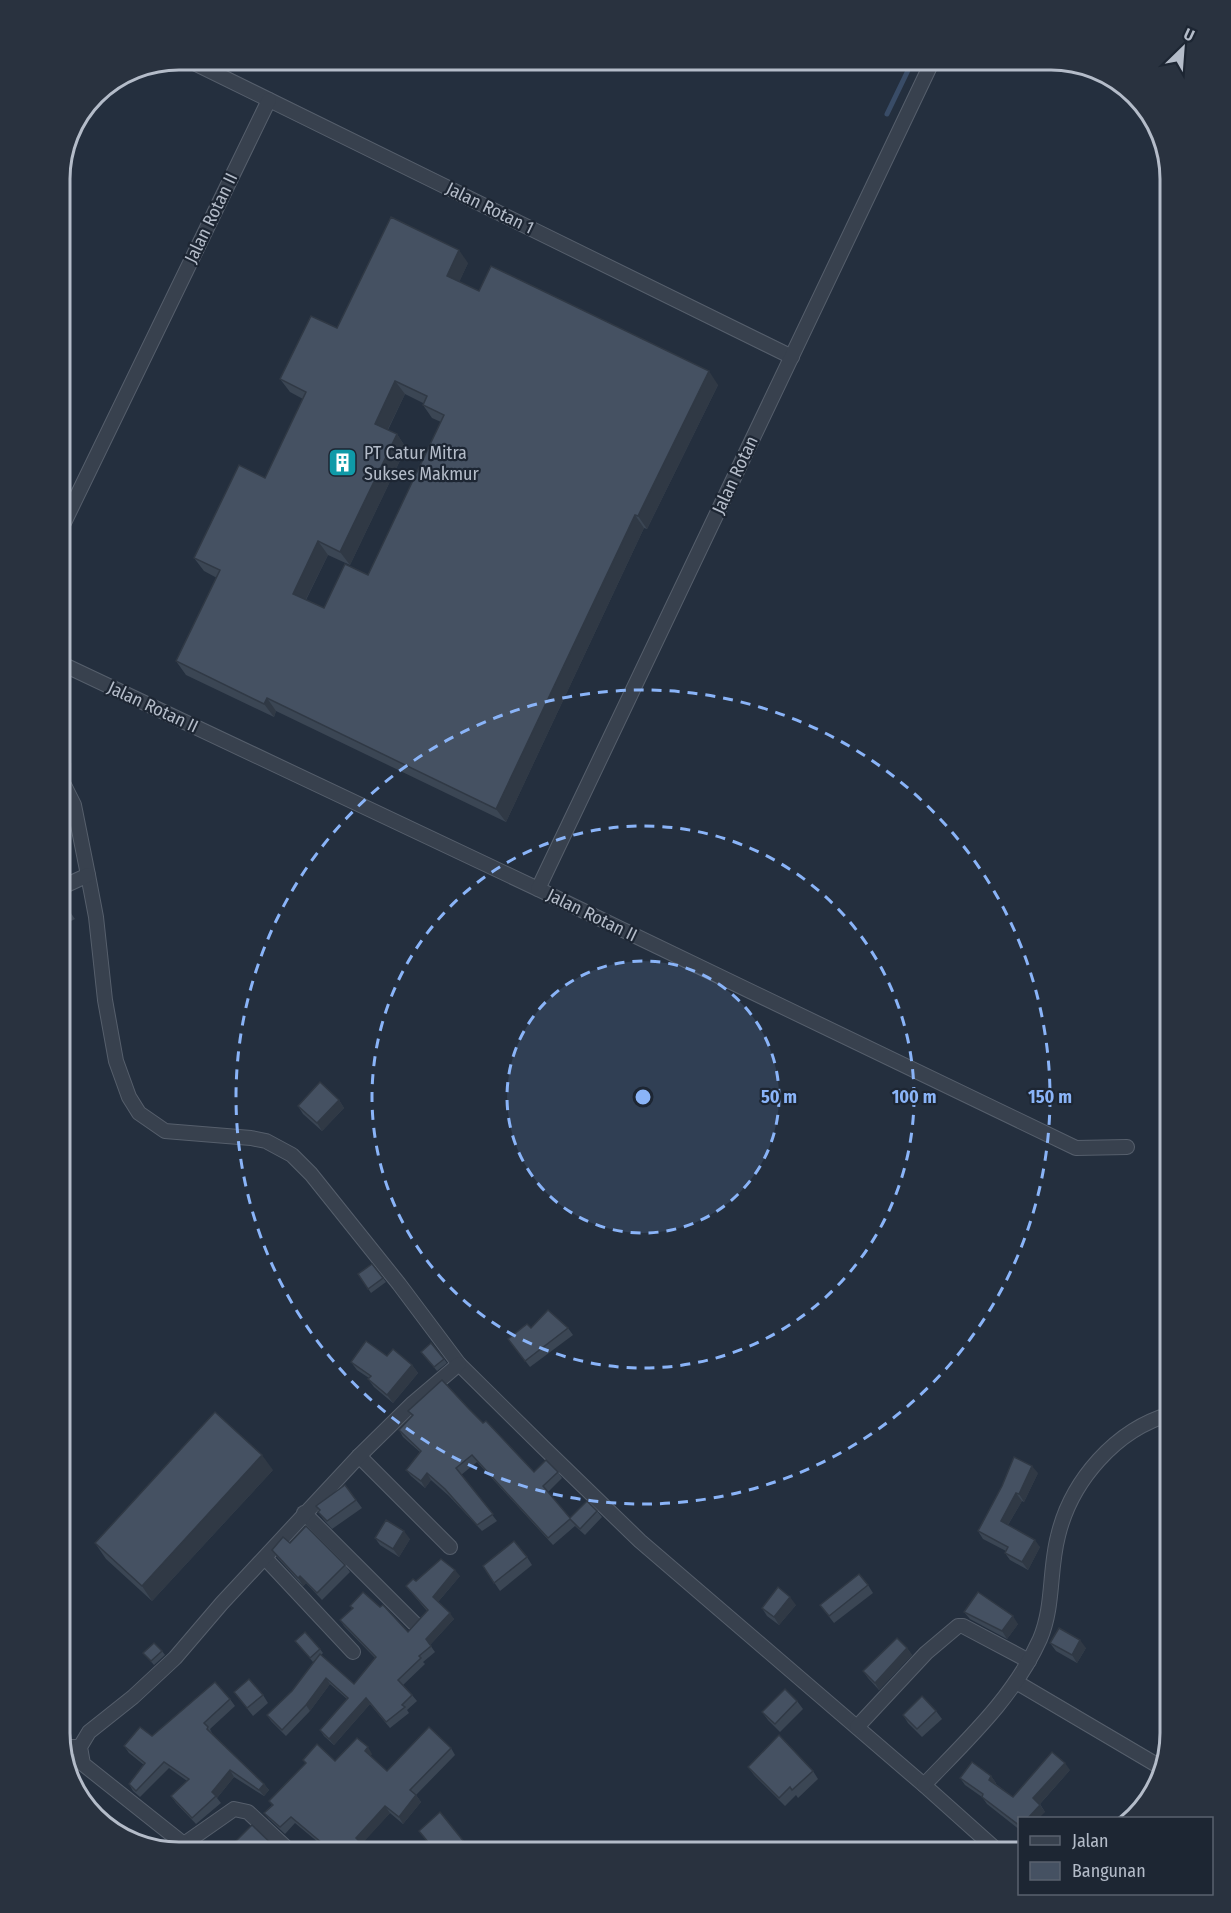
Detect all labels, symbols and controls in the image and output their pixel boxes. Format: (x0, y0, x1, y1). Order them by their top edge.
north arrow (1153, 18, 1213, 78)
text: U (1181, 24, 1197, 45)
street label: Jalan Rotan II (180, 169, 242, 267)
street label: Jalan Rotan 1 (442, 177, 538, 239)
street label: Jalan Rotan (707, 432, 763, 518)
place label: PT Catur Mitra Sukses Makmur (364, 442, 479, 485)
building icon: PT Catur Mitra Sukses Makmur (327, 447, 359, 479)
street label: Jalan Rotan II (104, 676, 202, 738)
street label: Jalan Rotan II (543, 884, 641, 946)
text: 50 m (761, 1086, 797, 1108)
text: 100 m (892, 1086, 936, 1108)
text: 150 m (1028, 1086, 1072, 1108)
centre of rings (633, 1087, 653, 1107)
legend (1018, 1817, 1213, 1895)
text: Jalan (1072, 1830, 1109, 1852)
text: Bangunan (1072, 1860, 1146, 1882)

